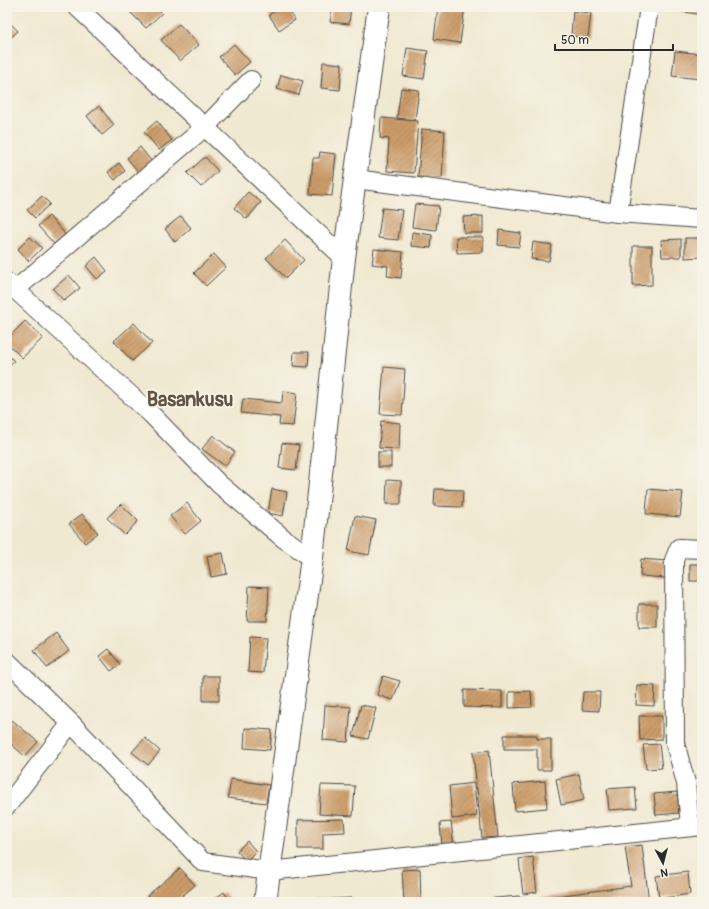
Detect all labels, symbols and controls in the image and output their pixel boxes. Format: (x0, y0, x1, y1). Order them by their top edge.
scale bar (555, 26, 673, 52)
text: 50 m (561, 33, 589, 48)
district label: Basankusu (147, 387, 233, 412)
north arrow (643, 843, 683, 883)
text: N (659, 866, 669, 879)

